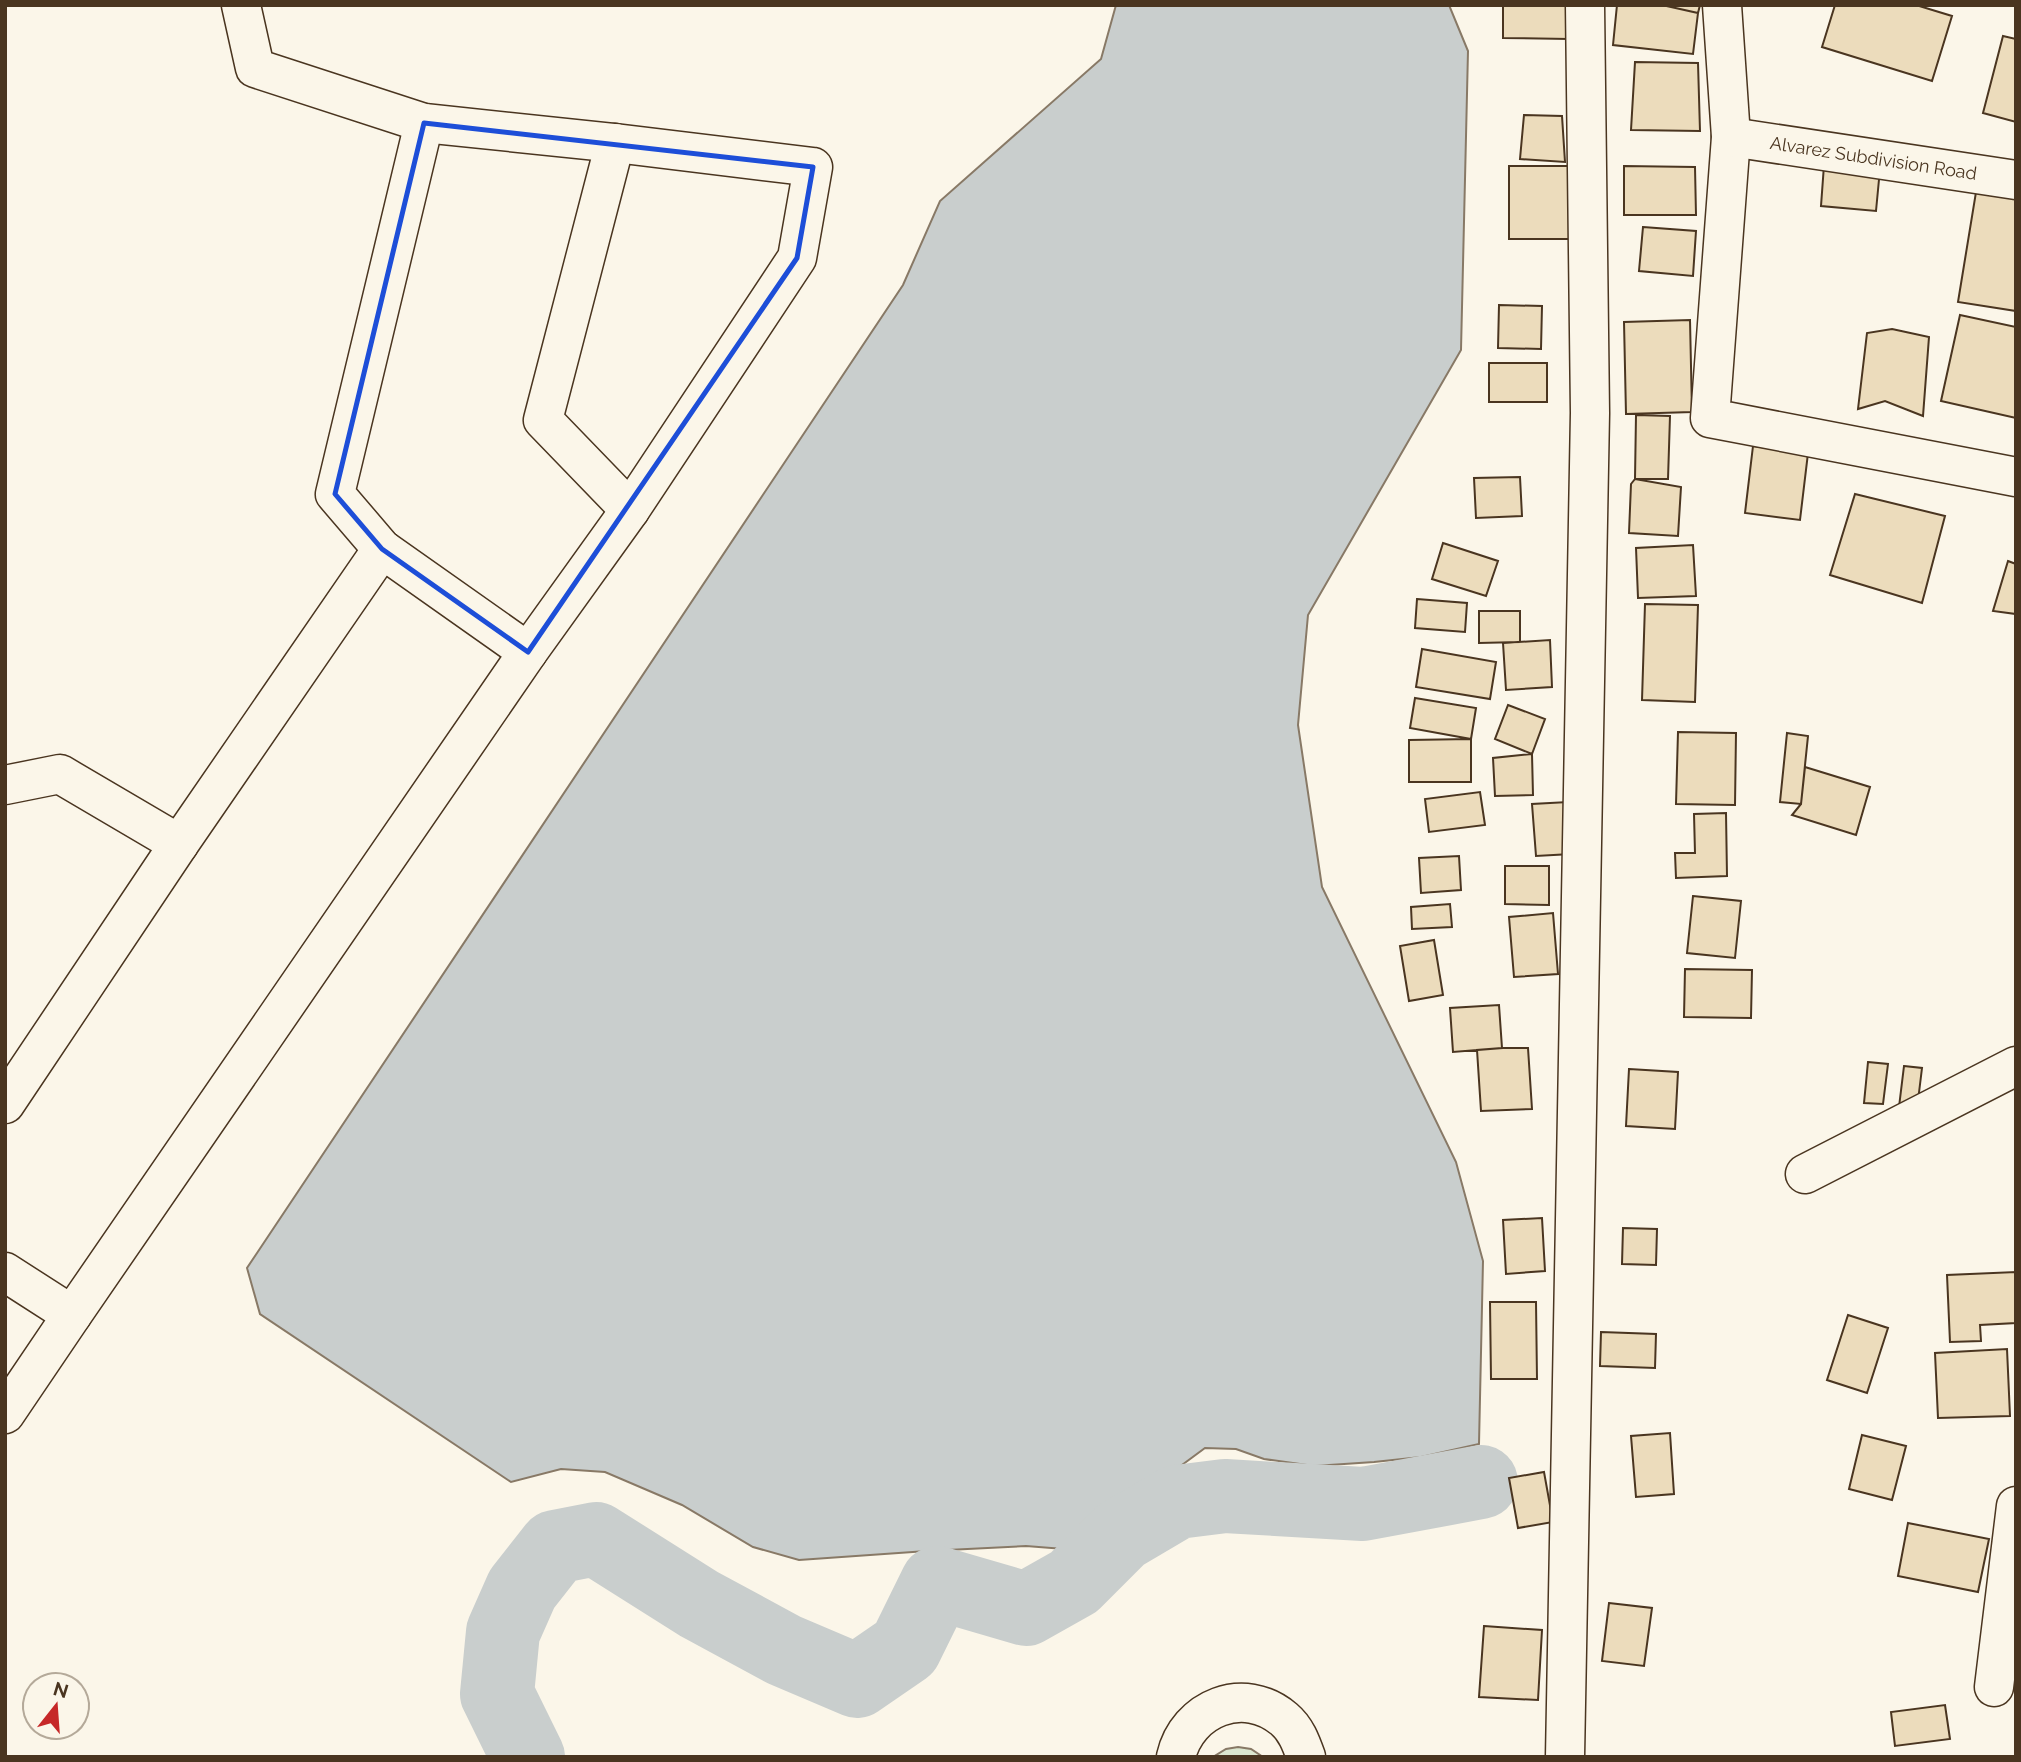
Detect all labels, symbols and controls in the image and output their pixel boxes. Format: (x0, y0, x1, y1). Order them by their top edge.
street label: Alvarez Subdivision Road (1769, 132, 1978, 184)
north arrow (21, 1671, 91, 1741)
text: N (51, 1677, 71, 1702)

